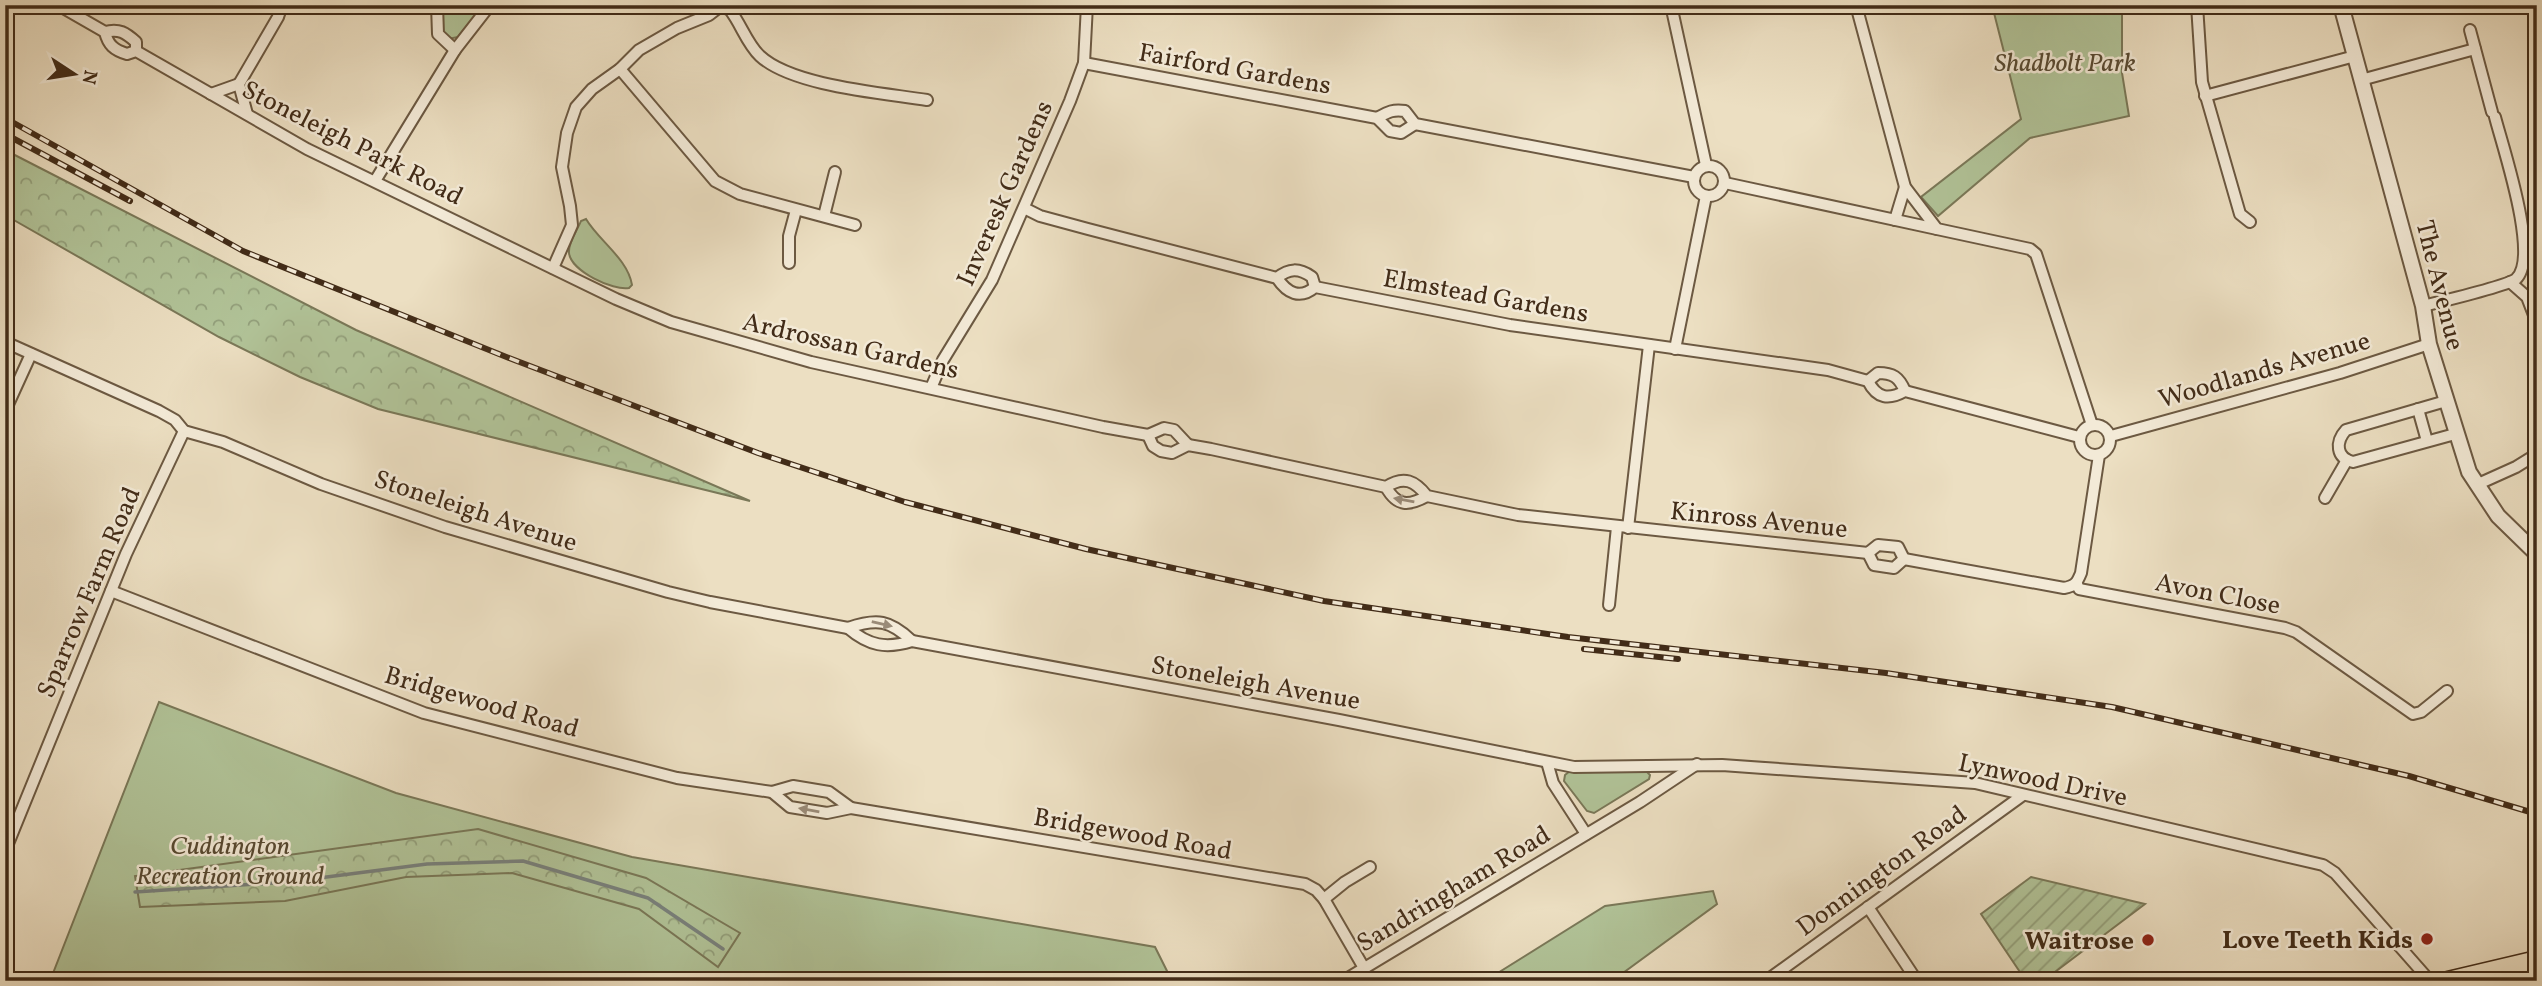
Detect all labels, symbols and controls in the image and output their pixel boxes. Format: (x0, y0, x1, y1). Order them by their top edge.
street label: Fairford Gardens (1136, 35, 1334, 105)
north arrow (38, 38, 108, 108)
park label: Shadbolt Park (1994, 46, 2136, 82)
text: N (74, 68, 103, 87)
street label: Stoneleigh Park Road (235, 72, 469, 215)
street label: Inveresk Gardens (949, 95, 1063, 292)
street label: The Avenue (2406, 217, 2473, 354)
street label: Elmstead Gardens (1380, 261, 1591, 333)
street label: Ardrossan Gardens (739, 305, 962, 389)
street label: Woodlands Avenue (2155, 323, 2375, 418)
street label: Stoneleigh Avenue (369, 462, 582, 562)
street label: Sparrow Farm Road (29, 482, 151, 704)
one-way arrow (1393, 494, 1415, 505)
street label: Kinross Avenue (1668, 494, 1849, 548)
street label: Avon Close (2152, 565, 2283, 625)
one-way arrow (871, 619, 893, 630)
street label: Stoneleigh Avenue (1148, 648, 1363, 720)
street label: Bridgewood Road (380, 658, 583, 748)
street label: Lynwood Drive (1955, 745, 2131, 816)
street label: Donnington Road (1790, 798, 1975, 946)
street label: Bridgewood Road (1031, 800, 1235, 870)
one-way arrow (798, 804, 820, 815)
street label: Sandringham Road (1350, 818, 1558, 962)
park label: Cuddington Recreation Ground (136, 829, 325, 895)
place label: Love Teeth Kids (2222, 923, 2413, 959)
place label: Waitrose (2025, 924, 2134, 960)
marker: Love Teeth Kids (2419, 931, 2435, 947)
marker: Waitrose (2140, 932, 2156, 948)

